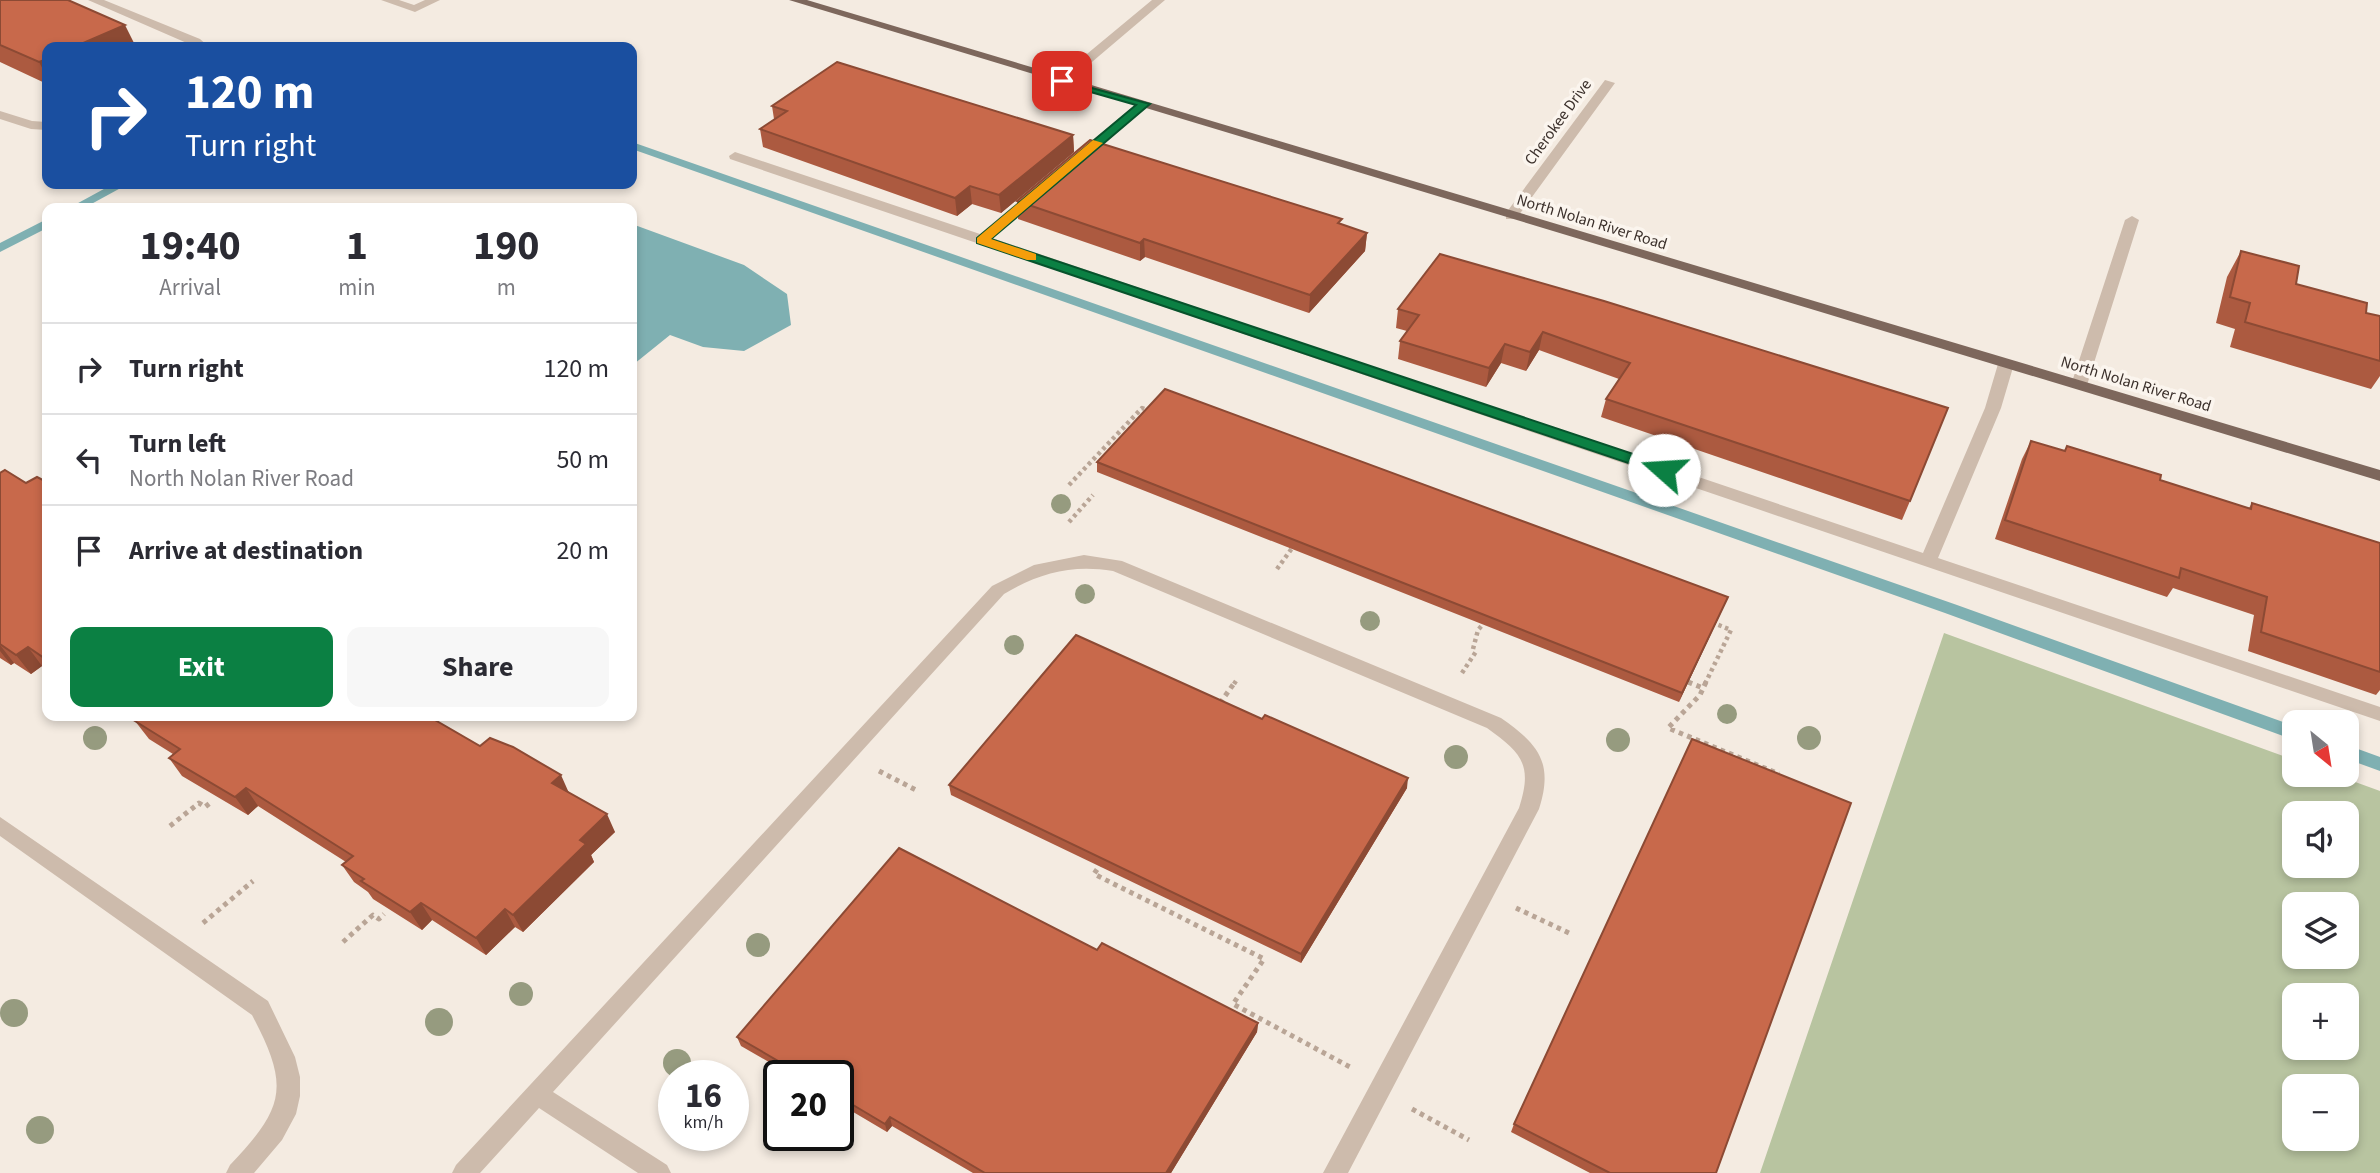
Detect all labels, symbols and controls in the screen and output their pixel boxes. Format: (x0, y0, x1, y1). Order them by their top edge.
pin (1032, 51, 1092, 111)
text: 120 m (185, 58, 314, 128)
icon: arrive (1043, 62, 1081, 100)
icon: right (70, 70, 161, 161)
street label: Cherokee Drive (1519, 75, 1597, 169)
text: Turn right (185, 123, 316, 169)
street label: North Nolan River Road (1514, 189, 1670, 255)
text: 19:40 (139, 216, 241, 276)
text: 1 (346, 216, 368, 276)
text: 190 (473, 216, 540, 276)
text: Arrival (159, 271, 221, 304)
text: min (338, 271, 376, 304)
text: m (497, 271, 516, 304)
icon: right (70, 350, 108, 388)
text: Turn right (129, 350, 244, 387)
text: 120 m (543, 350, 609, 387)
street label: North Nolan River Road (2058, 351, 2214, 417)
text: Turn left (129, 425, 226, 462)
position arrow (1627, 433, 1701, 507)
icon: left (70, 441, 108, 479)
text: 50 m (556, 441, 609, 478)
text: North Nolan River Road (129, 462, 354, 495)
icon: arrive (70, 532, 108, 570)
text: Arrive at destination (129, 532, 363, 569)
text: 20 m (556, 532, 609, 569)
button: Exit (70, 627, 333, 707)
button: Share (347, 627, 609, 707)
north arrow (2282, 710, 2359, 788)
map controls (2282, 710, 2359, 1151)
button: sound (2282, 801, 2359, 878)
button: layers (2282, 892, 2359, 969)
button: + (2282, 983, 2359, 1060)
speed limit sign: 20 (763, 1060, 854, 1151)
text: 16 (685, 1071, 722, 1121)
button: − (2282, 1074, 2359, 1151)
text: km/h (684, 1110, 723, 1135)

